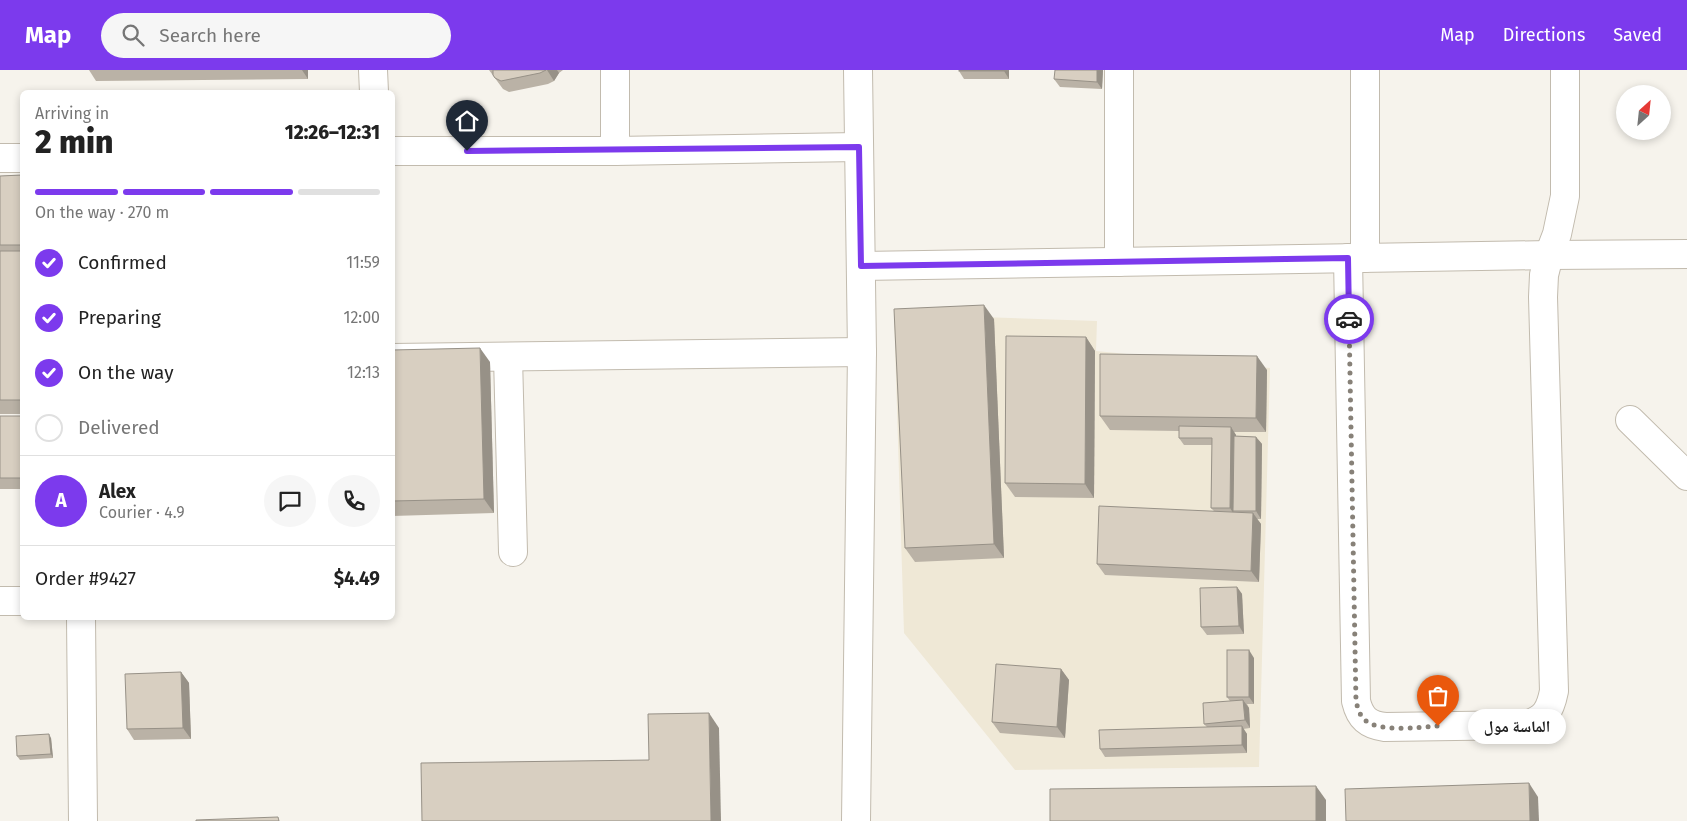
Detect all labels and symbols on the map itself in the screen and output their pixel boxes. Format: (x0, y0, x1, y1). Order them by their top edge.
north arrow (1616, 85, 1671, 140)
pin (446, 100, 488, 151)
courier (1324, 294, 1374, 344)
pin (1417, 675, 1459, 726)
callout: الماسة مول (1468, 708, 1566, 744)

